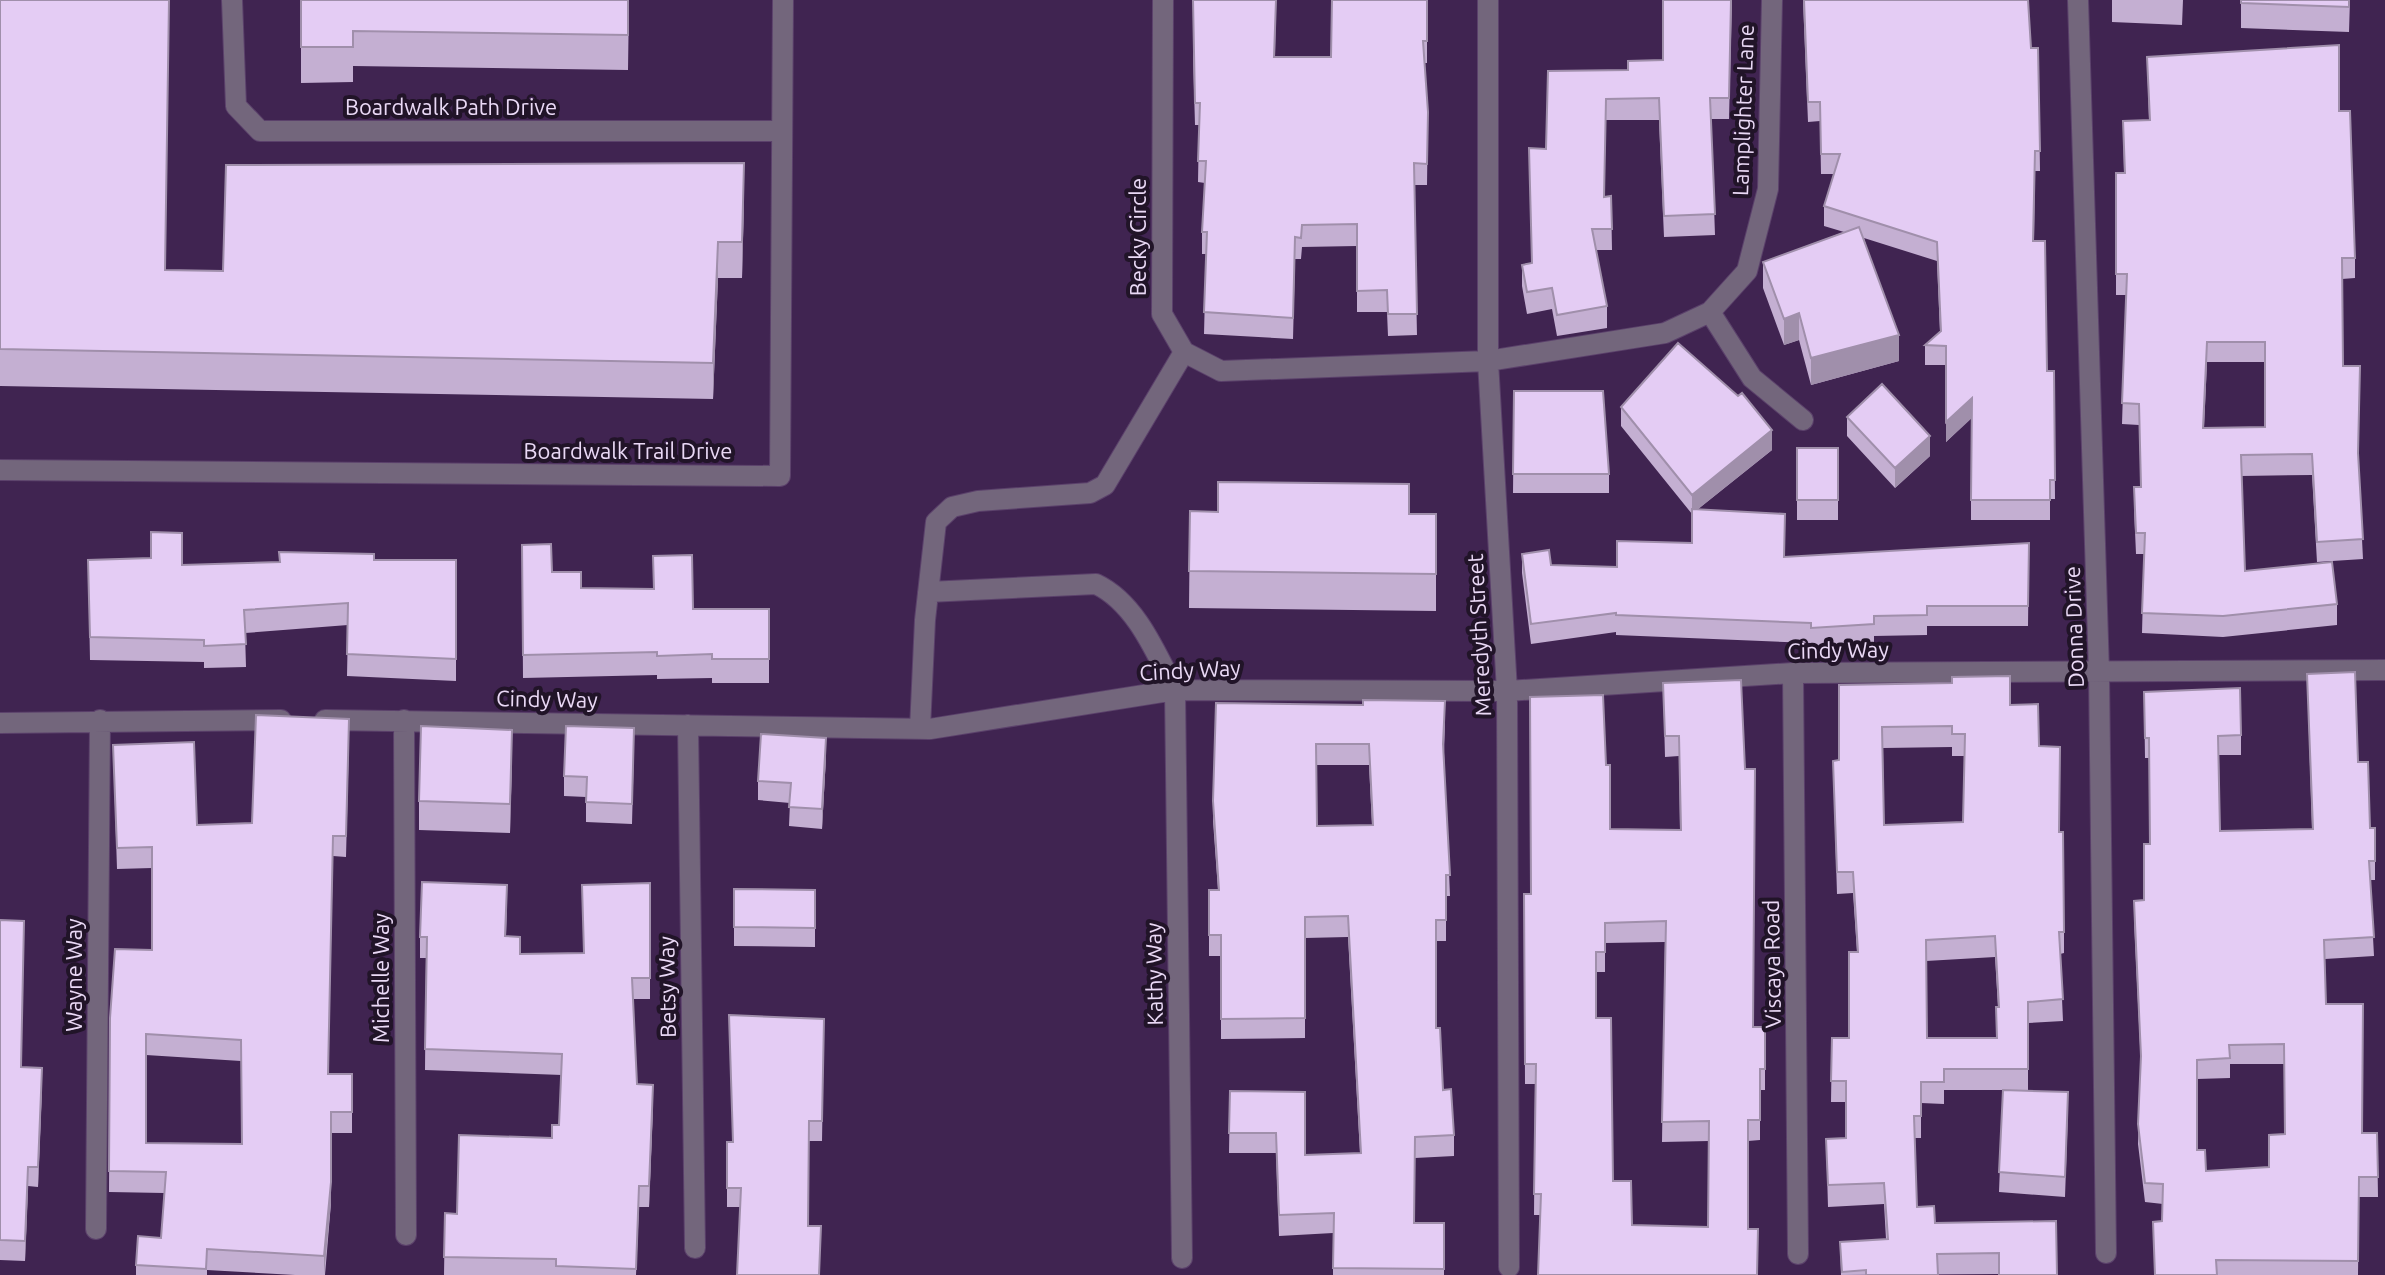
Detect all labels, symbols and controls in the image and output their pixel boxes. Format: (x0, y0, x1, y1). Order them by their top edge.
street label: Lamplighter Lane (1727, 24, 1758, 196)
street label: Boardwalk Path Drive (345, 94, 557, 119)
street label: Becky Circle (1125, 178, 1150, 296)
street label: Boardwalk Trail Drive (524, 438, 732, 463)
street label: Meredyth Street (1462, 553, 1495, 717)
street label: Donna Drive (2059, 566, 2088, 688)
street label: Cindy Way (1787, 636, 1889, 663)
street label: Cindy Way (1139, 654, 1242, 685)
street label: Cindy Way (496, 685, 598, 712)
street label: Viscaya Road (1758, 899, 1785, 1029)
street label: Michelle Way (368, 913, 393, 1043)
street label: Wayne Way (61, 918, 86, 1032)
street label: Kathy Way (1140, 922, 1167, 1026)
street label: Betsy Way (653, 936, 680, 1038)

